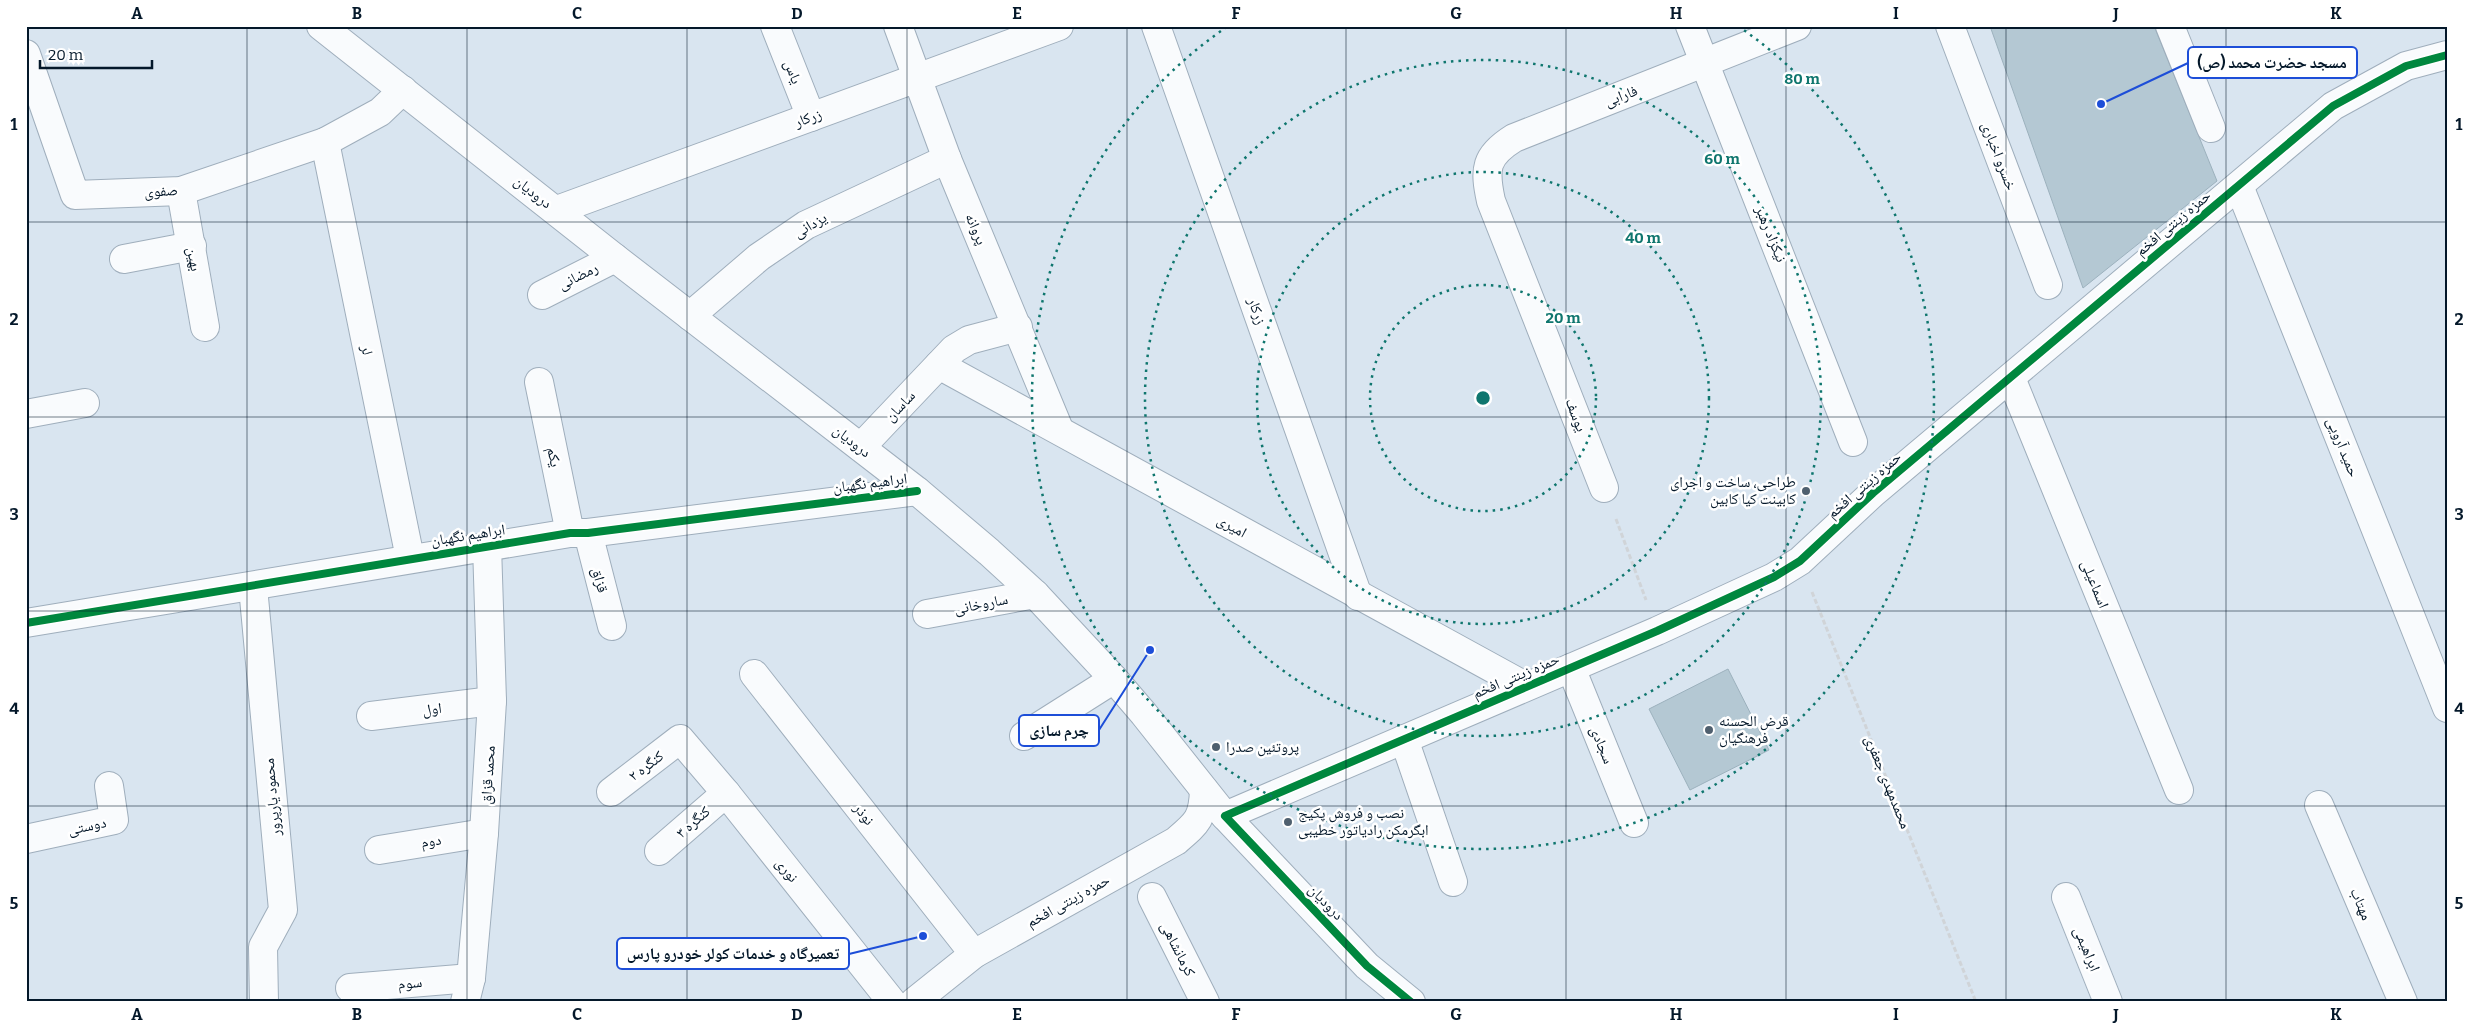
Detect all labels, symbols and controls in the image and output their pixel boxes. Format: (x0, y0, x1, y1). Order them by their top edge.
text: A (131, 4, 143, 23)
text: B (352, 4, 362, 23)
text: C (572, 4, 582, 23)
text: D (791, 4, 803, 23)
text: E (1012, 4, 1022, 23)
text: F (1232, 4, 1241, 23)
text: G (1450, 4, 1462, 23)
text: H (1670, 4, 1683, 23)
text: I (1893, 4, 1899, 23)
text: J (2112, 4, 2119, 23)
text: K (2330, 4, 2342, 23)
scale bar (40, 38, 152, 70)
text: 20 m (48, 46, 84, 64)
callout: مسجد حضرت محمد (ص) (2188, 47, 2357, 78)
text: مسجد حضرت محمد (ص) (2197, 53, 2347, 72)
street label: یاس (779, 58, 806, 87)
text: 80 m (1784, 70, 1820, 88)
street label: فارابی (1602, 82, 1640, 111)
street label: زرکار (791, 105, 824, 131)
text: 1 (11, 115, 18, 134)
text: 1 (2456, 115, 2463, 134)
street label: خسرو اخباری (1977, 119, 2020, 194)
text: 60 m (1704, 150, 1740, 168)
street label: درودیان (510, 172, 555, 213)
street label: صفوی (143, 181, 179, 202)
street label: حمزه زینتی افخم (2132, 186, 2215, 260)
street label: نیکزاد رهبر (1751, 202, 1790, 265)
street label: یزدانی (790, 208, 831, 243)
street label: پروانه (961, 210, 991, 248)
text: 40 m (1625, 229, 1662, 247)
street label: بهین (182, 246, 205, 273)
street label: رمضانی (555, 258, 602, 295)
street label: زرکار (1244, 294, 1270, 327)
text: 20 m (1546, 309, 1581, 327)
text: 2 (9, 310, 19, 329)
text: 2 (2454, 310, 2464, 329)
street label: لر (357, 343, 377, 356)
street label: ساسان (881, 387, 920, 426)
centre of rings (1474, 389, 1492, 407)
street label: یوسف (1561, 396, 1591, 435)
street label: حمید آرویی (2322, 414, 2363, 480)
street label: درودیان (829, 421, 874, 462)
street label: یکم (542, 445, 565, 469)
street label: حمزه زینتی افخم (1823, 447, 1906, 523)
street label: ابراهیم نگهبان (832, 469, 908, 497)
place label: طراحی، ساخت و اجرای کابینت کیا کابین (1670, 473, 1796, 509)
marker: طراحی، ساخت و اجرای کابینت کیا کابین (1800, 485, 1812, 497)
text: 3 (9, 505, 19, 524)
text: 3 (2454, 505, 2464, 524)
street label: امیری (1214, 511, 1250, 542)
street label: ابراهیم نگهبان (430, 520, 507, 551)
street label: اسماعیلی (2076, 557, 2113, 611)
street label: قزاق (587, 565, 612, 595)
street label: ساروخانی (953, 590, 1010, 619)
street label: حمزه زینتی افخم (1470, 649, 1563, 703)
text: 4 (9, 699, 19, 718)
street label: اول (421, 699, 443, 720)
text: 4 (2454, 699, 2464, 718)
place label: قرض الحسنه فرهنگیان (1719, 712, 1789, 748)
callout: چرم سازی (1019, 715, 1099, 746)
text: چرم سازی (1029, 721, 1089, 742)
street label: سجادی (1585, 723, 1618, 767)
marker: قرض الحسنه فرهنگیان (1703, 724, 1715, 736)
street label: محمدمهدی جعفری (1860, 733, 1915, 832)
place label: پروتئین صدرا (1226, 738, 1299, 757)
marker: پروتئین صدرا (1210, 741, 1222, 753)
street label: محمد قزاق (477, 745, 500, 805)
street label: کنگره ۲ (625, 747, 667, 785)
street label: محمود یارپرور (260, 757, 285, 838)
street label: نوذر (849, 799, 878, 829)
street label: کنگره ۳ (672, 802, 714, 842)
place label: نصب و فروش پکیج ابگرمکن رادیاتور خطیبی (1298, 804, 1429, 840)
street label: دوستی (66, 813, 108, 840)
marker: نصب و فروش پکیج ابگرمکن رادیاتور خطیبی (1282, 816, 1294, 828)
street label: دوم (419, 831, 443, 852)
street label: نوری (771, 854, 802, 886)
street label: حمزه زینتی افخم (1023, 870, 1114, 932)
street label: درودیان (1304, 880, 1347, 924)
street label: مهتاب (2346, 885, 2376, 923)
text: 5 (10, 894, 19, 913)
text: 5 (2455, 894, 2464, 913)
street label: کرمانشاهی (1156, 919, 1199, 980)
street label: ابراهیمی (2069, 924, 2104, 974)
callout: تعمیرگاه و خدمات کولر خودرو پارس (617, 938, 849, 969)
text: تعمیرگاه و خدمات کولر خودرو پارس (627, 944, 840, 963)
street label: سوم (397, 973, 423, 994)
text: A (131, 1005, 143, 1024)
text: B (352, 1005, 362, 1024)
text: C (572, 1005, 582, 1024)
text: D (791, 1005, 803, 1024)
text: E (1012, 1005, 1022, 1024)
text: F (1232, 1005, 1241, 1024)
text: G (1450, 1005, 1462, 1024)
text: H (1670, 1005, 1683, 1024)
text: I (1893, 1005, 1899, 1024)
text: J (2112, 1005, 2119, 1024)
text: K (2330, 1005, 2342, 1024)

